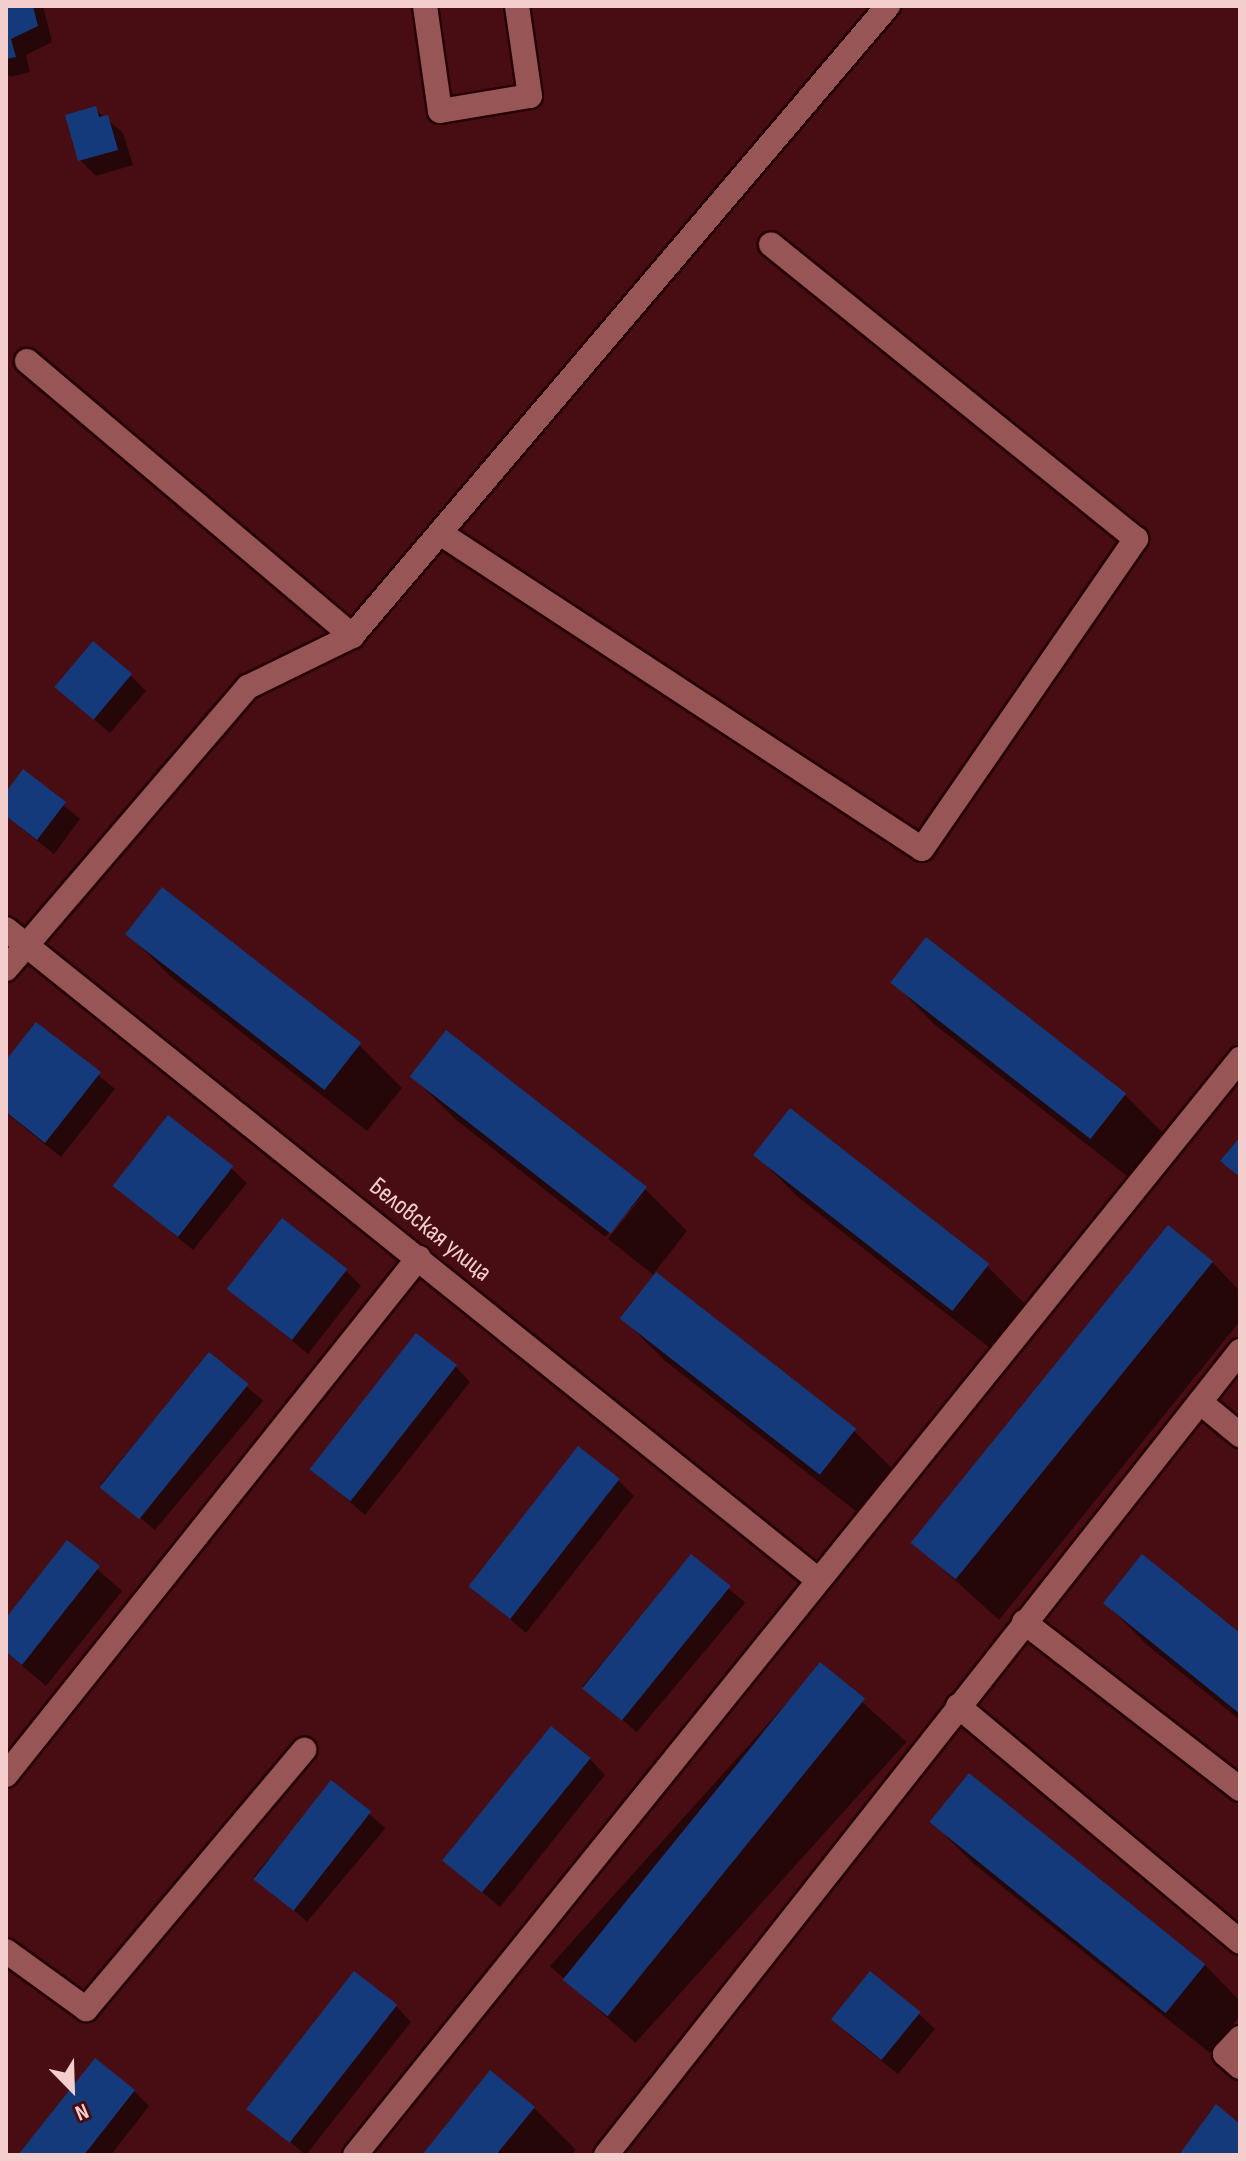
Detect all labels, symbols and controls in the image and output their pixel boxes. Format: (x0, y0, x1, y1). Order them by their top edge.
street label: Беловская улица (363, 1171, 497, 1289)
north arrow (32, 2049, 112, 2129)
text: N (71, 2097, 92, 2126)

